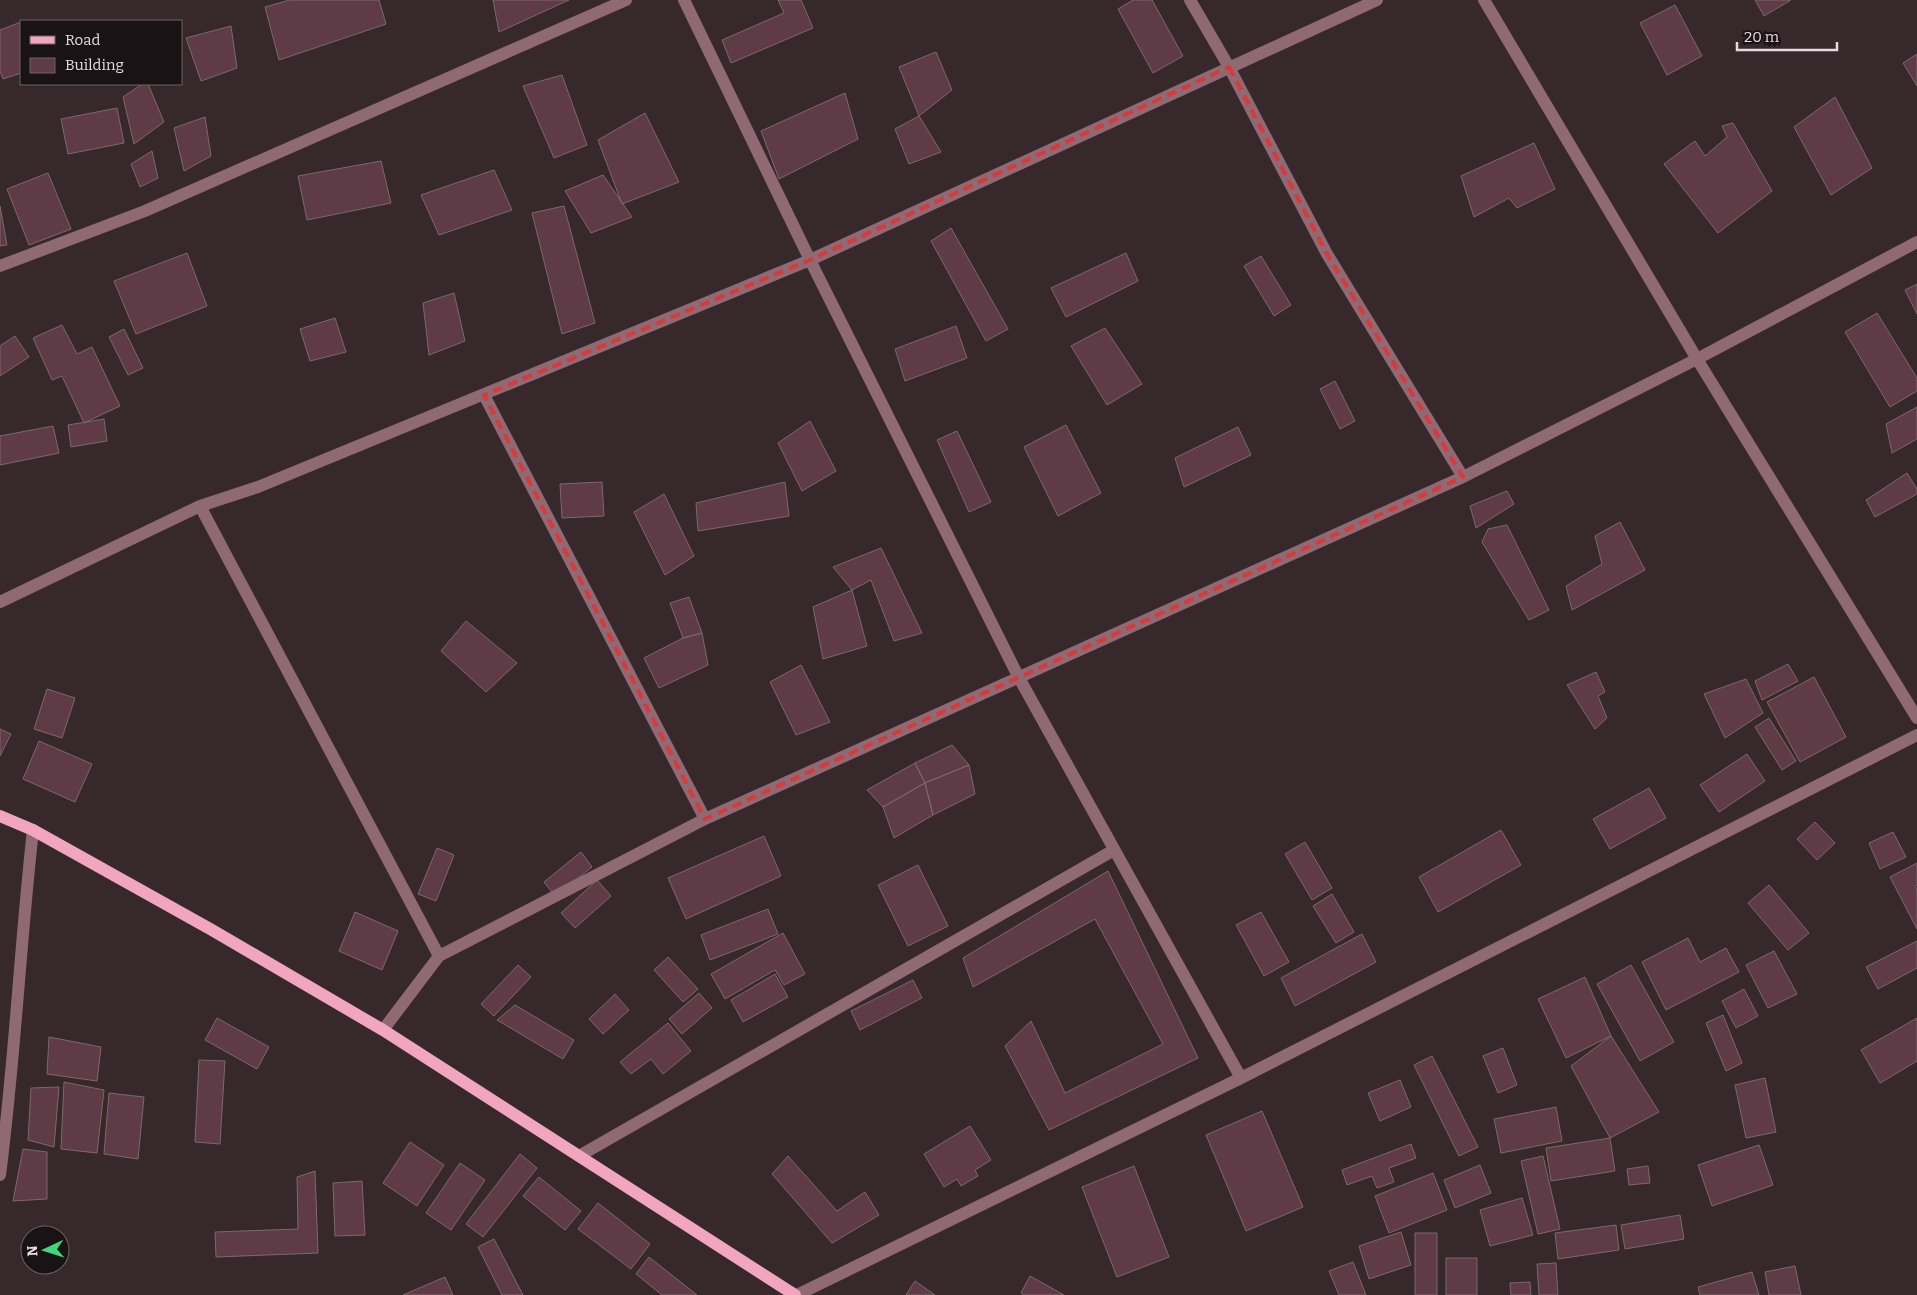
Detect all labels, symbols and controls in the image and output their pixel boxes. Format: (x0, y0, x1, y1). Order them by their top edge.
legend (20, 20, 182, 85)
scale bar (1737, 20, 1837, 52)
text: 20 m (1744, 28, 1780, 46)
text: Road (65, 31, 100, 49)
text: Building (65, 56, 124, 74)
north arrow (20, 1225, 70, 1275)
text: N (24, 1245, 41, 1257)

